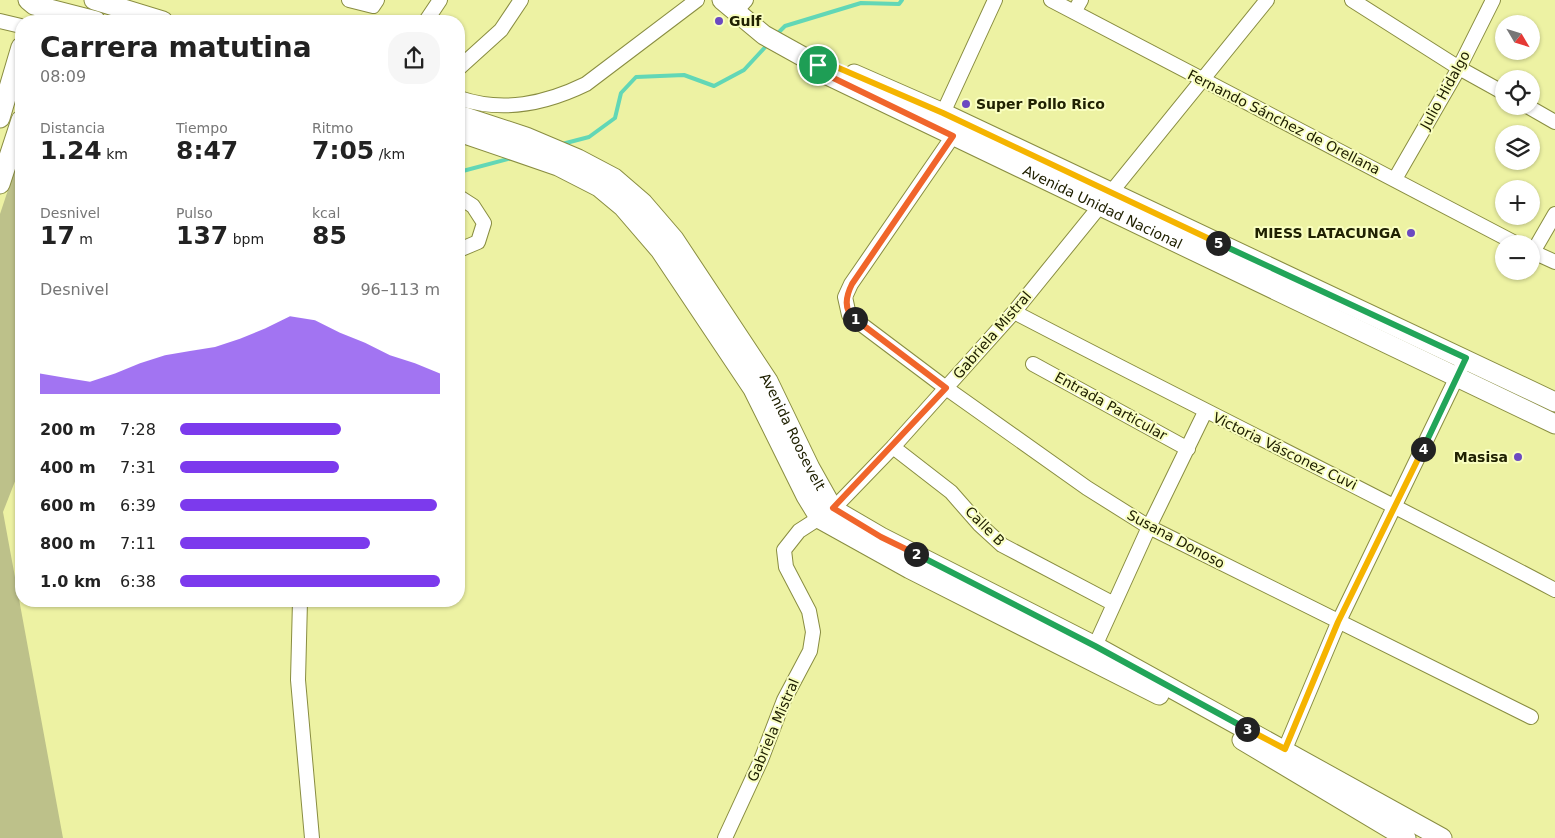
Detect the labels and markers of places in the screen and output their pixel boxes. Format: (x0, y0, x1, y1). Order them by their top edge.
place label: Gulf (729, 13, 762, 29)
marker: Gulf (713, 15, 725, 27)
pin (797, 44, 839, 86)
place label: Super Pollo Rico (976, 96, 1105, 112)
marker: Super Pollo Rico (960, 98, 972, 110)
place label: MIESS LATACUNGA (1254, 225, 1401, 241)
marker: MIESS LATACUNGA (1405, 227, 1417, 239)
pin: 5 (1206, 230, 1230, 256)
pin: 1 (842, 306, 868, 332)
pin: 4 (1410, 436, 1436, 462)
place label: Masisa (1454, 449, 1508, 465)
marker: Masisa (1512, 451, 1524, 463)
pin: 2 (904, 542, 928, 566)
pin: 3 (1234, 716, 1260, 742)

